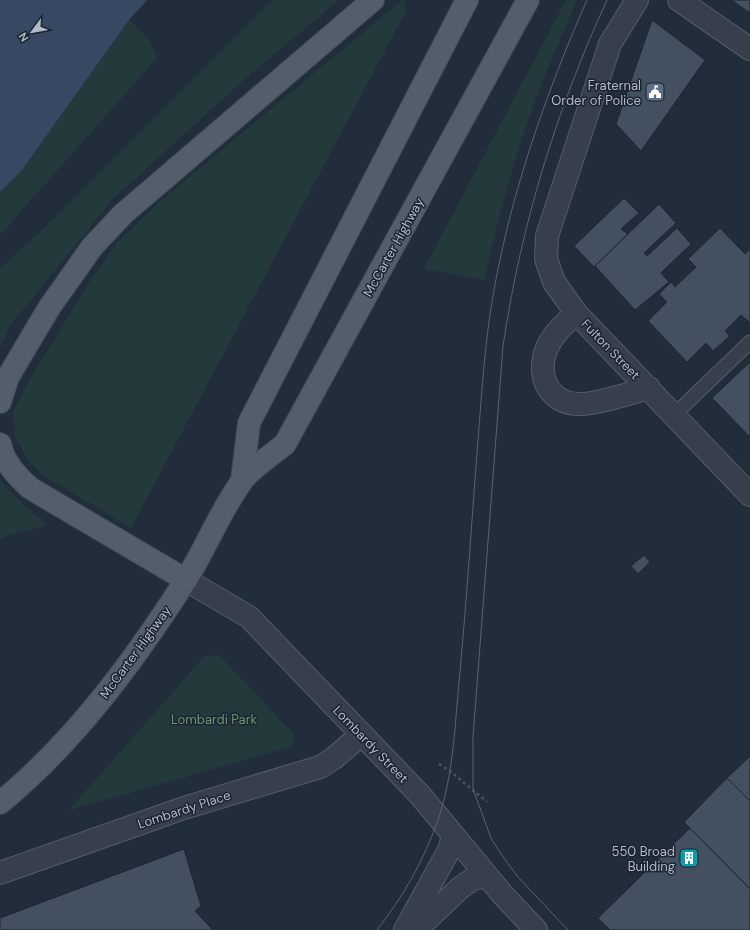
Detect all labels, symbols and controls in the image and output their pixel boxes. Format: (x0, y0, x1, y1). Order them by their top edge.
north arrow (12, 12, 52, 52)
text: N (15, 30, 32, 44)
place label: Fraternal Order of Police (551, 77, 641, 109)
public building icon: Fraternal Order of Police (644, 81, 666, 103)
street label: McCarter Highway (359, 195, 428, 300)
street label: Fulton Street (578, 315, 644, 383)
street label: McCarter Highway (96, 603, 175, 702)
street label: Lombardy Street (329, 702, 412, 787)
park label: Lombardi Park (171, 711, 257, 728)
street label: Lombardy Place (135, 786, 233, 833)
place label: 550 Broad Building (611, 843, 675, 875)
building icon: 550 Broad Building (678, 847, 700, 869)

